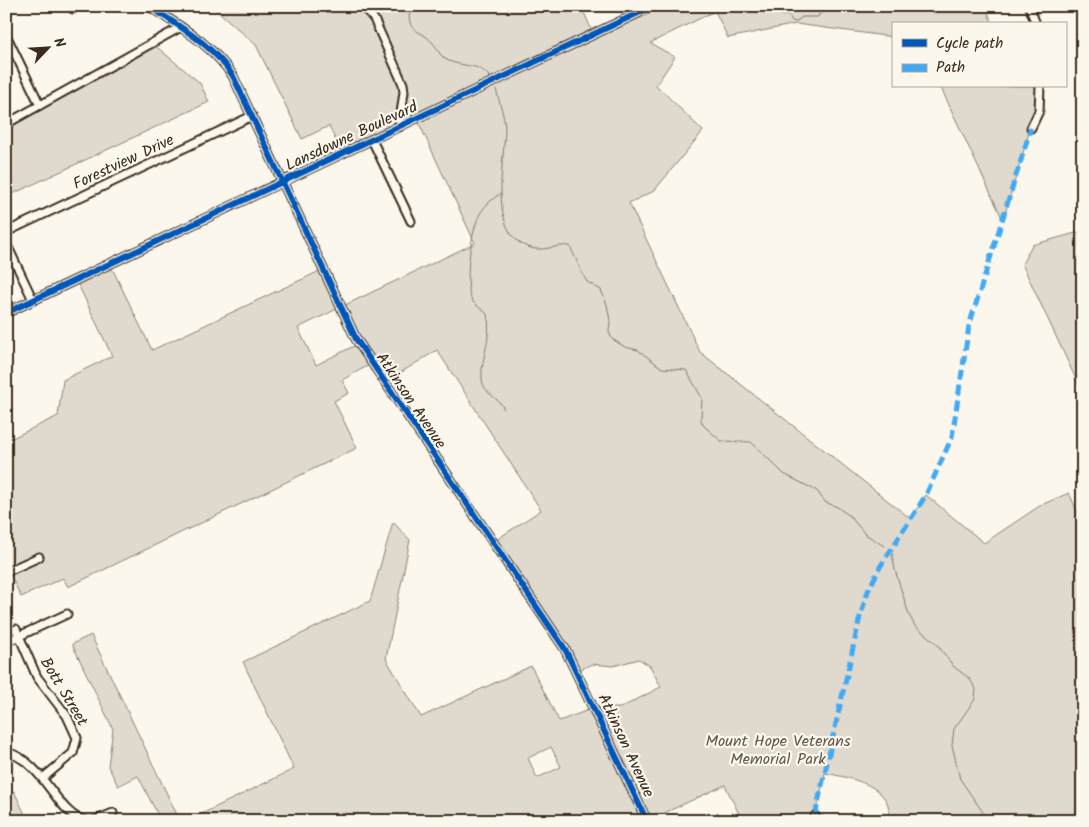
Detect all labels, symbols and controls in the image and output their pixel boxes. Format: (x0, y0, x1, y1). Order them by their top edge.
north arrow (22, 22, 72, 72)
legend (892, 22, 1066, 88)
text: Cycle path (936, 32, 1003, 56)
text: N (47, 34, 71, 52)
text: Path (936, 56, 965, 80)
street label: Lansdowne Boulevard (281, 94, 423, 178)
street label: Forestview Drive (69, 128, 179, 197)
street label: Atkinson Avenue (369, 347, 452, 454)
street label: Bott Street (33, 652, 95, 732)
street label: Atkinson Avenue (591, 690, 661, 802)
park label: Mount Hope Veterans Memorial Park (705, 729, 851, 772)

